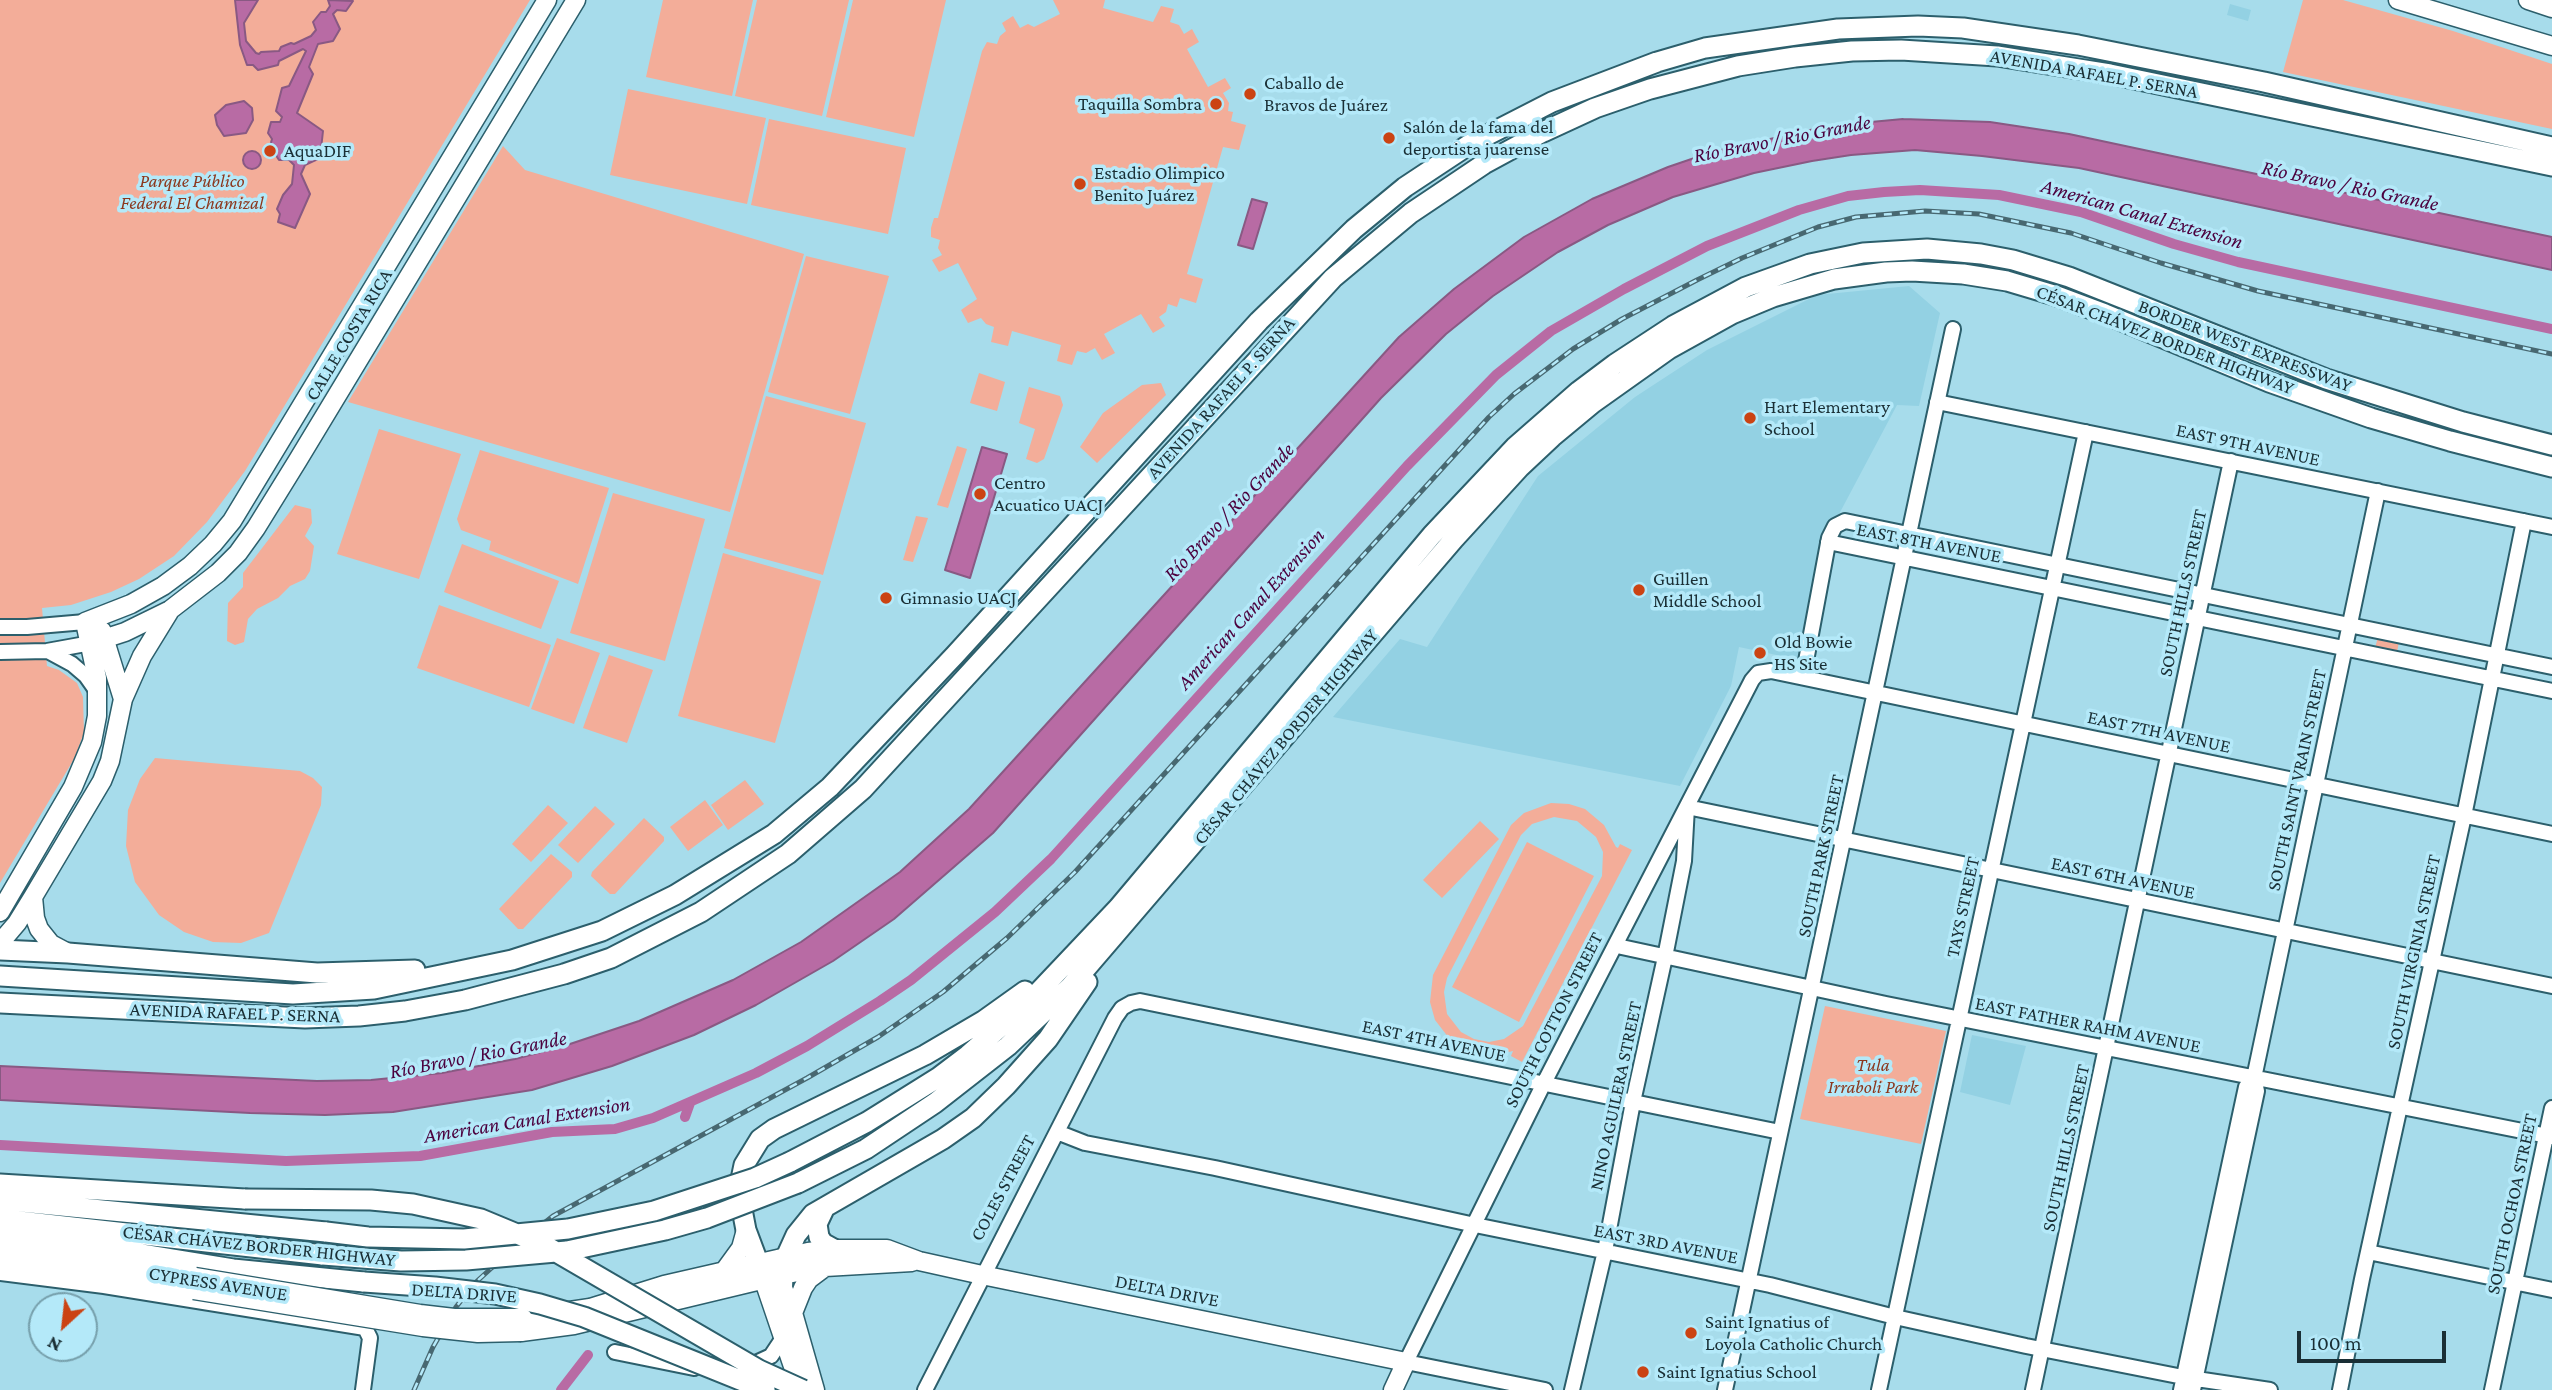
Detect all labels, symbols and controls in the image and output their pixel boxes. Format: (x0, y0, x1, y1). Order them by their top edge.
street label: AVENIDA RAFAEL P. SERNA (1988, 44, 2200, 104)
place label: Caballo de Bravos de Juárez (1264, 72, 1388, 116)
marker: Caballo de Bravos de Juárez (1242, 86, 1258, 102)
place label: Taquilla Sombra (1078, 93, 1202, 115)
marker: Taquilla Sombra (1208, 96, 1224, 112)
water label: Río Bravo / Rio Grande (1691, 109, 1873, 169)
place label: Salón de la fama del deportista juarense (1403, 116, 1554, 160)
marker: Salón de la fama del deportista juarense (1381, 130, 1397, 146)
place label: AquaDIF (284, 140, 351, 162)
marker: AquaDIF (262, 143, 278, 159)
water label: Río Bravo / Rio Grande (2259, 155, 2441, 217)
place label: Estadio Olimpico Benito Juárez (1094, 162, 1225, 206)
park label: Parque Público Federal El Chamizal (120, 170, 264, 214)
water label: American Canal Extension (2038, 173, 2246, 255)
marker: Estadio Olimpico Benito Juárez (1072, 176, 1088, 192)
street label: CALLE COSTA RICA (301, 265, 397, 405)
street label: CÉSAR CHÁVEZ BORDER HIGHWAY (2033, 280, 2297, 400)
street label: BORDER WEST EXPRESSWAY (2135, 295, 2355, 397)
street label: AVENIDA RAFAEL P. SERNA (1142, 312, 1300, 484)
place label: Hart Elementary School (1764, 396, 1890, 440)
marker: Hart Elementary School (1742, 410, 1758, 426)
street label: EAST 9TH AVENUE (2174, 419, 2322, 471)
water label: Río Bravo / Rio Grande (1158, 438, 1300, 586)
place label: Centro Acuatico UACJ (994, 472, 1103, 516)
marker: Centro Acuatico UACJ (972, 486, 988, 502)
street label: SOUTH HILLS STREET (2154, 507, 2212, 679)
street label: EAST 8TH AVENUE (1855, 518, 2003, 568)
water label: American Canal Extension (1172, 523, 1330, 695)
place label: Guillen Middle School (1653, 568, 1761, 612)
marker: Guillen Middle School (1631, 582, 1647, 598)
place label: Gimnasio UACJ (900, 587, 1016, 609)
marker: Gimnasio UACJ (878, 590, 894, 606)
street label: CÉSAR CHÁVEZ BORDER HIGHWAY (1189, 625, 1383, 849)
place label: Old Bowie HS Site (1774, 631, 1852, 675)
marker: Old Bowie HS Site (1752, 645, 1768, 661)
street label: SOUTH SAINT VRAIN STREET (2262, 667, 2332, 893)
street label: EAST 7TH AVENUE (2085, 706, 2233, 758)
street label: SOUTH PARK STREET (1793, 773, 1849, 939)
street label: EAST 6TH AVENUE (2049, 852, 2197, 904)
street label: SOUTH VIRGINIA STREET (2382, 853, 2446, 1051)
street label: TAYS STREET (1941, 854, 1985, 960)
street label: SOUTH COTTON STREET (1500, 928, 1608, 1112)
street label: EAST FATHER RAHM AVENUE (1973, 992, 2203, 1058)
street label: AVENIDA RAFAEL P. SERNA (129, 998, 341, 1028)
street label: NINO AGUILERA STREET (1585, 999, 1647, 1193)
street label: EAST 4TH AVENUE (1360, 1015, 1508, 1067)
water label: Río Bravo / Rio Grande (387, 1025, 569, 1085)
park label: Tula Irraboli Park (1828, 1054, 1918, 1098)
street label: SOUTH HILLS STREET (2037, 1062, 2095, 1234)
water label: American Canal Extension (422, 1091, 632, 1149)
street label: SOUTH OCHOA STREET (2482, 1111, 2542, 1297)
street label: COLES STREET (966, 1131, 1040, 1245)
street label: EAST 3RD AVENUE (1592, 1219, 1740, 1269)
street label: CÉSAR CHÁVEZ BORDER HIGHWAY (121, 1220, 397, 1272)
street label: CYPRESS AVENUE (147, 1262, 289, 1306)
street label: DELTA DRIVE (1113, 1270, 1221, 1312)
street label: DELTA DRIVE (411, 1278, 517, 1308)
north arrow (28, 1292, 98, 1362)
place label: Saint Ignatius of Loyola Catholic Church (1705, 1311, 1882, 1355)
scale bar (2300, 1316, 2449, 1360)
marker: Saint Ignatius of Loyola Catholic Church (1683, 1325, 1699, 1341)
text: 100 m (2310, 1331, 2362, 1355)
text: N (44, 1332, 65, 1357)
place label: Saint Ignatius School (1657, 1361, 1817, 1383)
marker: Saint Ignatius School (1635, 1364, 1651, 1380)

